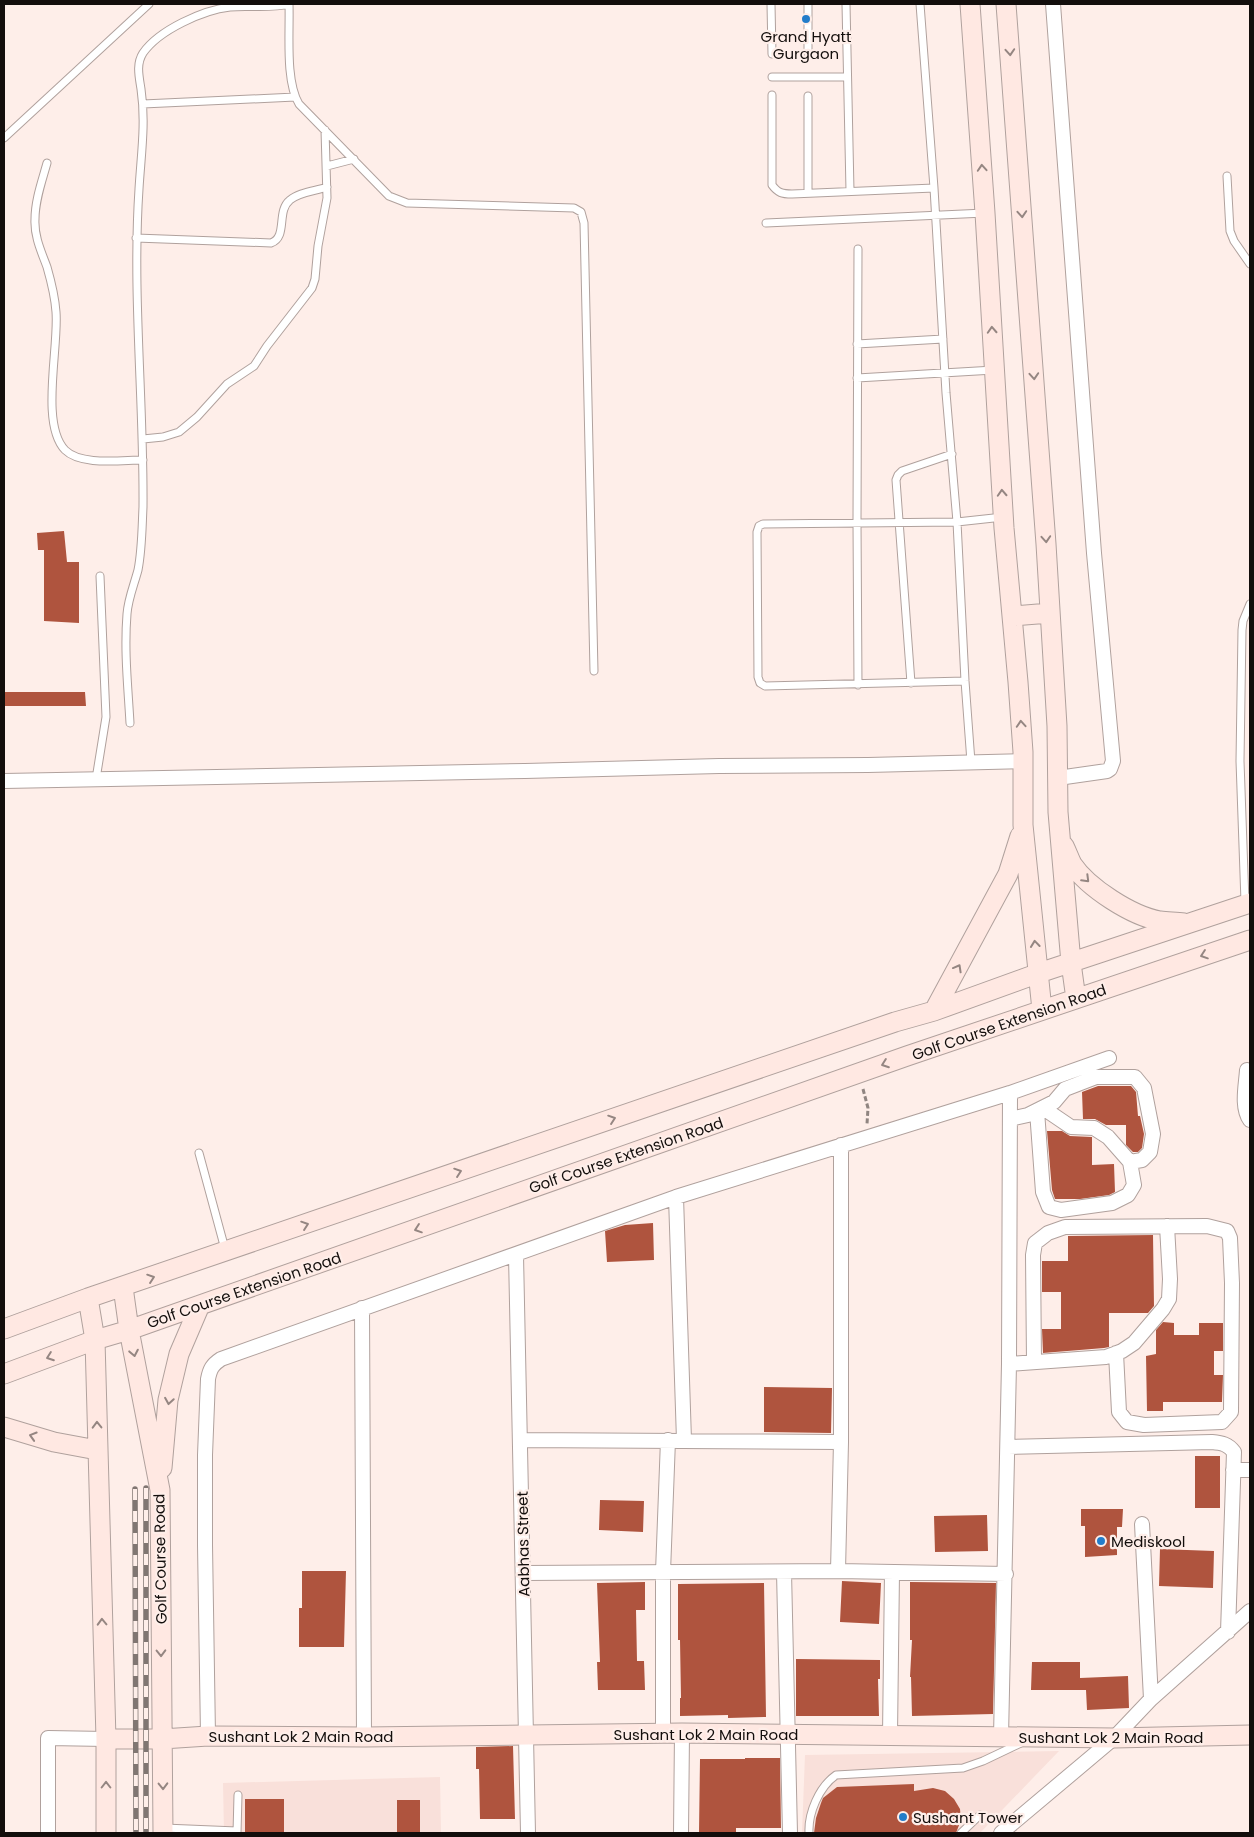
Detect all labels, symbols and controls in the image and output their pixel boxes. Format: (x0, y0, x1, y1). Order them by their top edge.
marker: Grand Hyatt Gurgaon (800, 13, 812, 25)
place label: Grand Hyatt Gurgaon (760, 26, 852, 64)
one-way arrow (1004, 49, 1015, 57)
one-way arrow (977, 164, 988, 172)
one-way arrow (1016, 211, 1027, 219)
one-way arrow (987, 326, 998, 334)
one-way arrow (1028, 373, 1039, 381)
one-way arrow (996, 488, 1007, 496)
one-way arrow (1040, 535, 1051, 543)
one-way arrow (1016, 720, 1027, 728)
one-way arrow (1081, 873, 1090, 882)
one-way arrow (1030, 940, 1041, 948)
one-way arrow (1200, 950, 1209, 960)
one-way arrow (952, 965, 962, 974)
street label: Golf Course Extension Road (909, 979, 1109, 1065)
one-way arrow (881, 1058, 889, 1068)
street label: Golf Course Extension Road (526, 1112, 726, 1198)
one-way arrow (607, 1115, 616, 1125)
one-way arrow (454, 1168, 462, 1178)
one-way arrow (300, 1221, 309, 1231)
one-way arrow (414, 1223, 422, 1233)
street label: Golf Course Extension Road (144, 1247, 344, 1333)
one-way arrow (146, 1273, 155, 1283)
one-way arrow (128, 1348, 138, 1357)
one-way arrow (46, 1351, 54, 1361)
one-way arrow (164, 1397, 175, 1405)
one-way arrow (92, 1420, 102, 1428)
one-way arrow (29, 1432, 38, 1442)
street label: Aabhas Street (512, 1491, 534, 1597)
street label: Golf Course Road (148, 1494, 172, 1624)
place label: Mediskool (1111, 1531, 1186, 1552)
marker: Mediskool (1095, 1535, 1107, 1547)
one-way arrow (97, 1618, 108, 1626)
one-way arrow (156, 1649, 167, 1657)
street label: Sushant Lok 2 Main Road (614, 1724, 798, 1745)
street label: Sushant Lok 2 Main Road (209, 1726, 393, 1747)
street label: Sushant Lok 2 Main Road (1019, 1727, 1203, 1748)
one-way arrow (101, 1780, 111, 1788)
one-way arrow (158, 1782, 168, 1790)
place label: Sushant Tower (913, 1807, 1023, 1828)
marker: Sushant Tower (897, 1811, 909, 1823)

